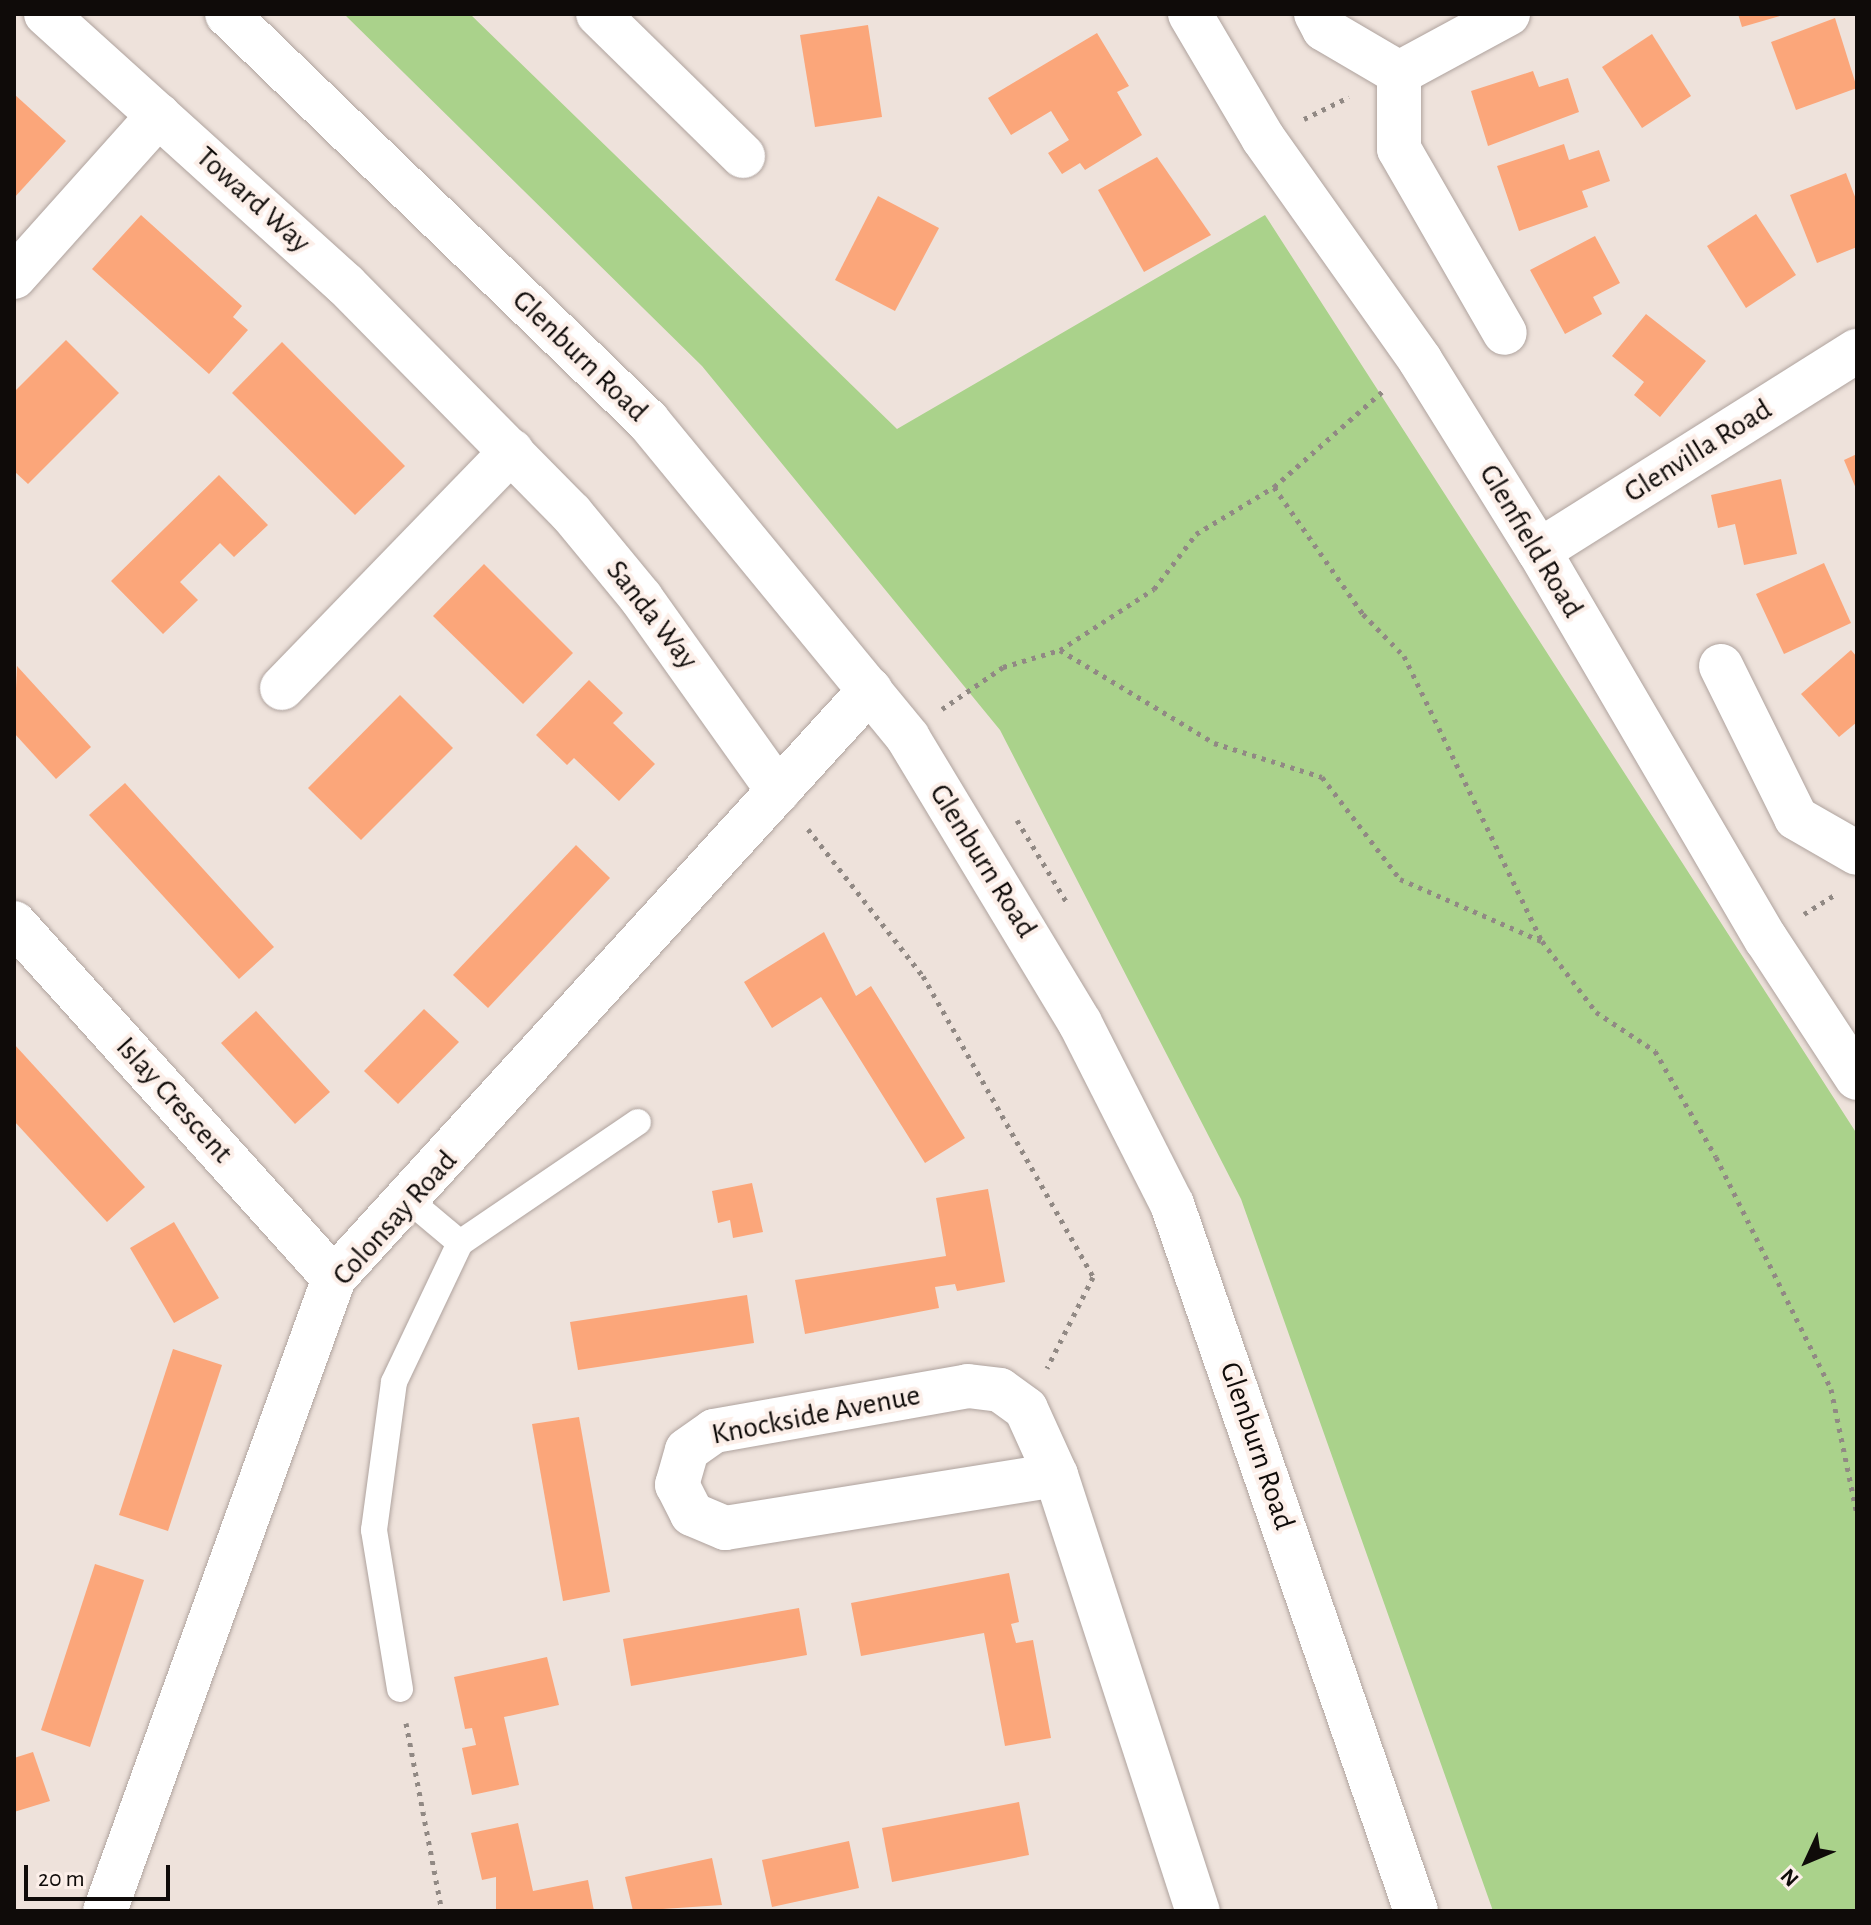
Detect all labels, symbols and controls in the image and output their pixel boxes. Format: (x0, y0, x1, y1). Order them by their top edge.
street label: Toward Way (188, 139, 318, 261)
street label: Glenburn Road (505, 282, 655, 430)
street label: Glenvilla Road (1618, 391, 1778, 511)
street label: Glenfield Road (1471, 458, 1591, 624)
street label: Sanda Way (598, 553, 706, 677)
street label: Glenburn Road (921, 777, 1045, 945)
street label: Islay Crescent (108, 1030, 240, 1170)
street label: Colonsay Road (325, 1143, 465, 1293)
street label: Glenburn Road (1212, 1358, 1302, 1534)
street label: Knockside Avenue (709, 1377, 923, 1453)
north arrow (1767, 1821, 1847, 1901)
scale bar (28, 1849, 174, 1899)
text: N (1777, 1865, 1803, 1891)
text: 20 m (38, 1867, 85, 1891)

